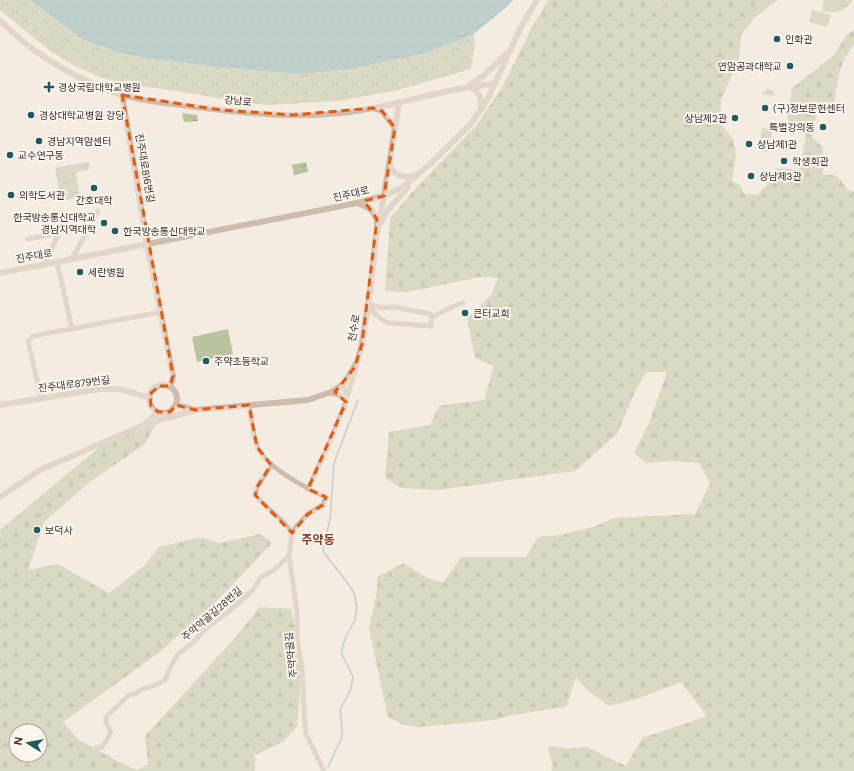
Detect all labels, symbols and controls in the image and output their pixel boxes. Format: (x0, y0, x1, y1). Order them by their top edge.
place label: 인화관 (785, 33, 813, 46)
marker: 인화관 (772, 34, 782, 44)
place label: 연암공과대학교 (718, 60, 782, 73)
marker: 연암공과대학교 (785, 61, 795, 71)
marker: 경상국립대학교병원 (43, 81, 55, 93)
place label: 경상국립대학교병원 (58, 81, 141, 94)
street label: 강남로 (224, 93, 252, 109)
place label: (구)정보문헌센터 (773, 102, 845, 115)
marker: (구)정보문헌센터 (760, 103, 770, 113)
place label: 경상대학교병원 강당 (39, 109, 124, 122)
marker: 경상대학교병원 강당 (26, 110, 36, 120)
place label: 상남제2관 (684, 112, 728, 125)
marker: 상남제2관 (730, 113, 740, 123)
place label: 특별강의동 (769, 121, 815, 134)
marker: 특별강의동 (818, 122, 828, 132)
street label: 진주대로816번길 (132, 132, 158, 204)
place label: 경남지역암센터 (47, 135, 111, 148)
marker: 경남지역암센터 (34, 136, 44, 146)
place label: 상남제1관 (757, 138, 798, 151)
marker: 상남제1관 (744, 139, 754, 149)
place label: 교수연구동 (18, 149, 64, 162)
marker: 교수연구동 (5, 150, 15, 160)
place label: 학생회관 (792, 155, 830, 168)
marker: 학생회관 (779, 156, 789, 166)
place label: 상남제3관 (759, 170, 803, 183)
marker: 상남제3관 (746, 171, 756, 181)
marker: 간호대학 (89, 183, 99, 193)
street label: 진주대로 (332, 184, 370, 204)
place label: 의학도서관 (19, 189, 66, 202)
marker: 의학도서관 (6, 190, 16, 200)
place label: 간호대학 (76, 194, 113, 207)
place label: 한국방송통신대학교 경남지역대학 (13, 211, 97, 236)
marker: 한국방송통신대학교 경남지역대학 (99, 218, 109, 228)
place label: 한국방송통신대학교 (123, 225, 206, 238)
marker: 한국방송통신대학교 (110, 226, 120, 236)
street label: 진주대로 (15, 246, 53, 266)
place label: 세란병원 (88, 266, 125, 279)
marker: 세란병원 (75, 267, 85, 277)
place label: 큰터교회 (473, 307, 510, 320)
marker: 큰터교회 (460, 308, 470, 318)
street label: 천수로 (345, 313, 363, 343)
place label: 주약초등학교 (214, 355, 269, 368)
marker: 주약초등학교 (201, 356, 211, 366)
street label: 진주대로879번길 (37, 373, 111, 395)
place label: 보덕사 (45, 524, 73, 537)
marker: 보덕사 (32, 525, 42, 535)
district label: 주약동 (301, 532, 335, 548)
street label: 주약약골길28번길 (179, 584, 245, 644)
street label: 주약약골길 (282, 631, 300, 679)
north arrow (8, 723, 48, 763)
text: N (11, 736, 26, 746)

